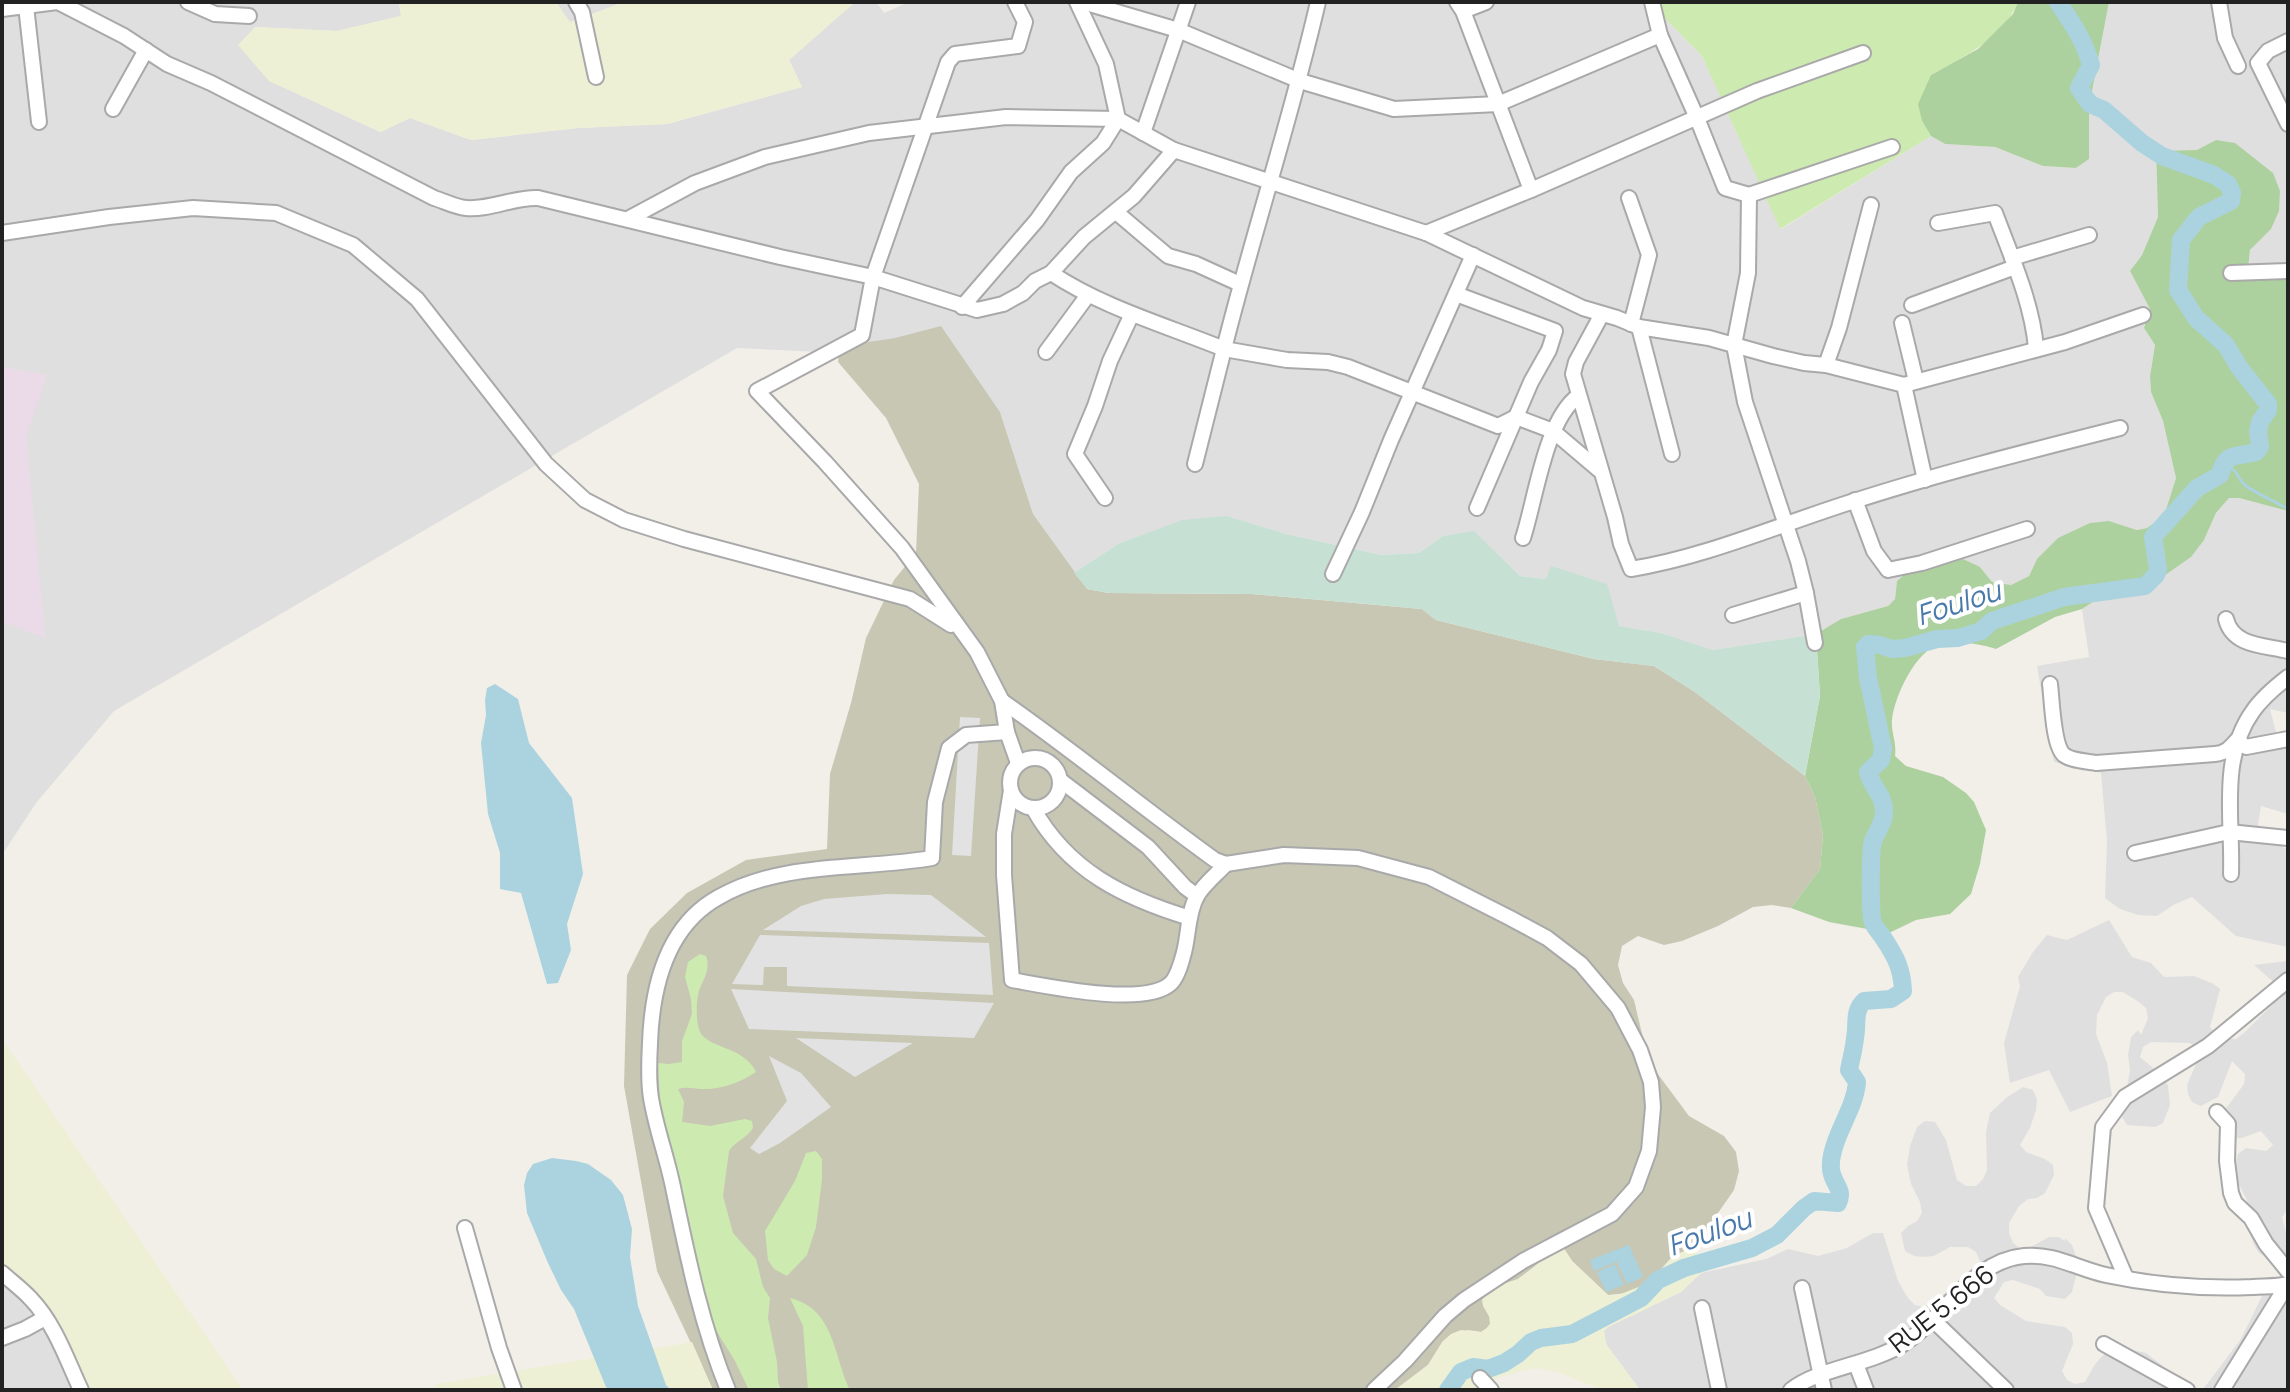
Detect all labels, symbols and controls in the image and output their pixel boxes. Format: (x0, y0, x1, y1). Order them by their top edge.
water label: Foulou (1911, 570, 2007, 633)
water label: Foulou (1662, 1198, 1758, 1264)
street label: RUE 5.666 (1881, 1255, 2001, 1361)

